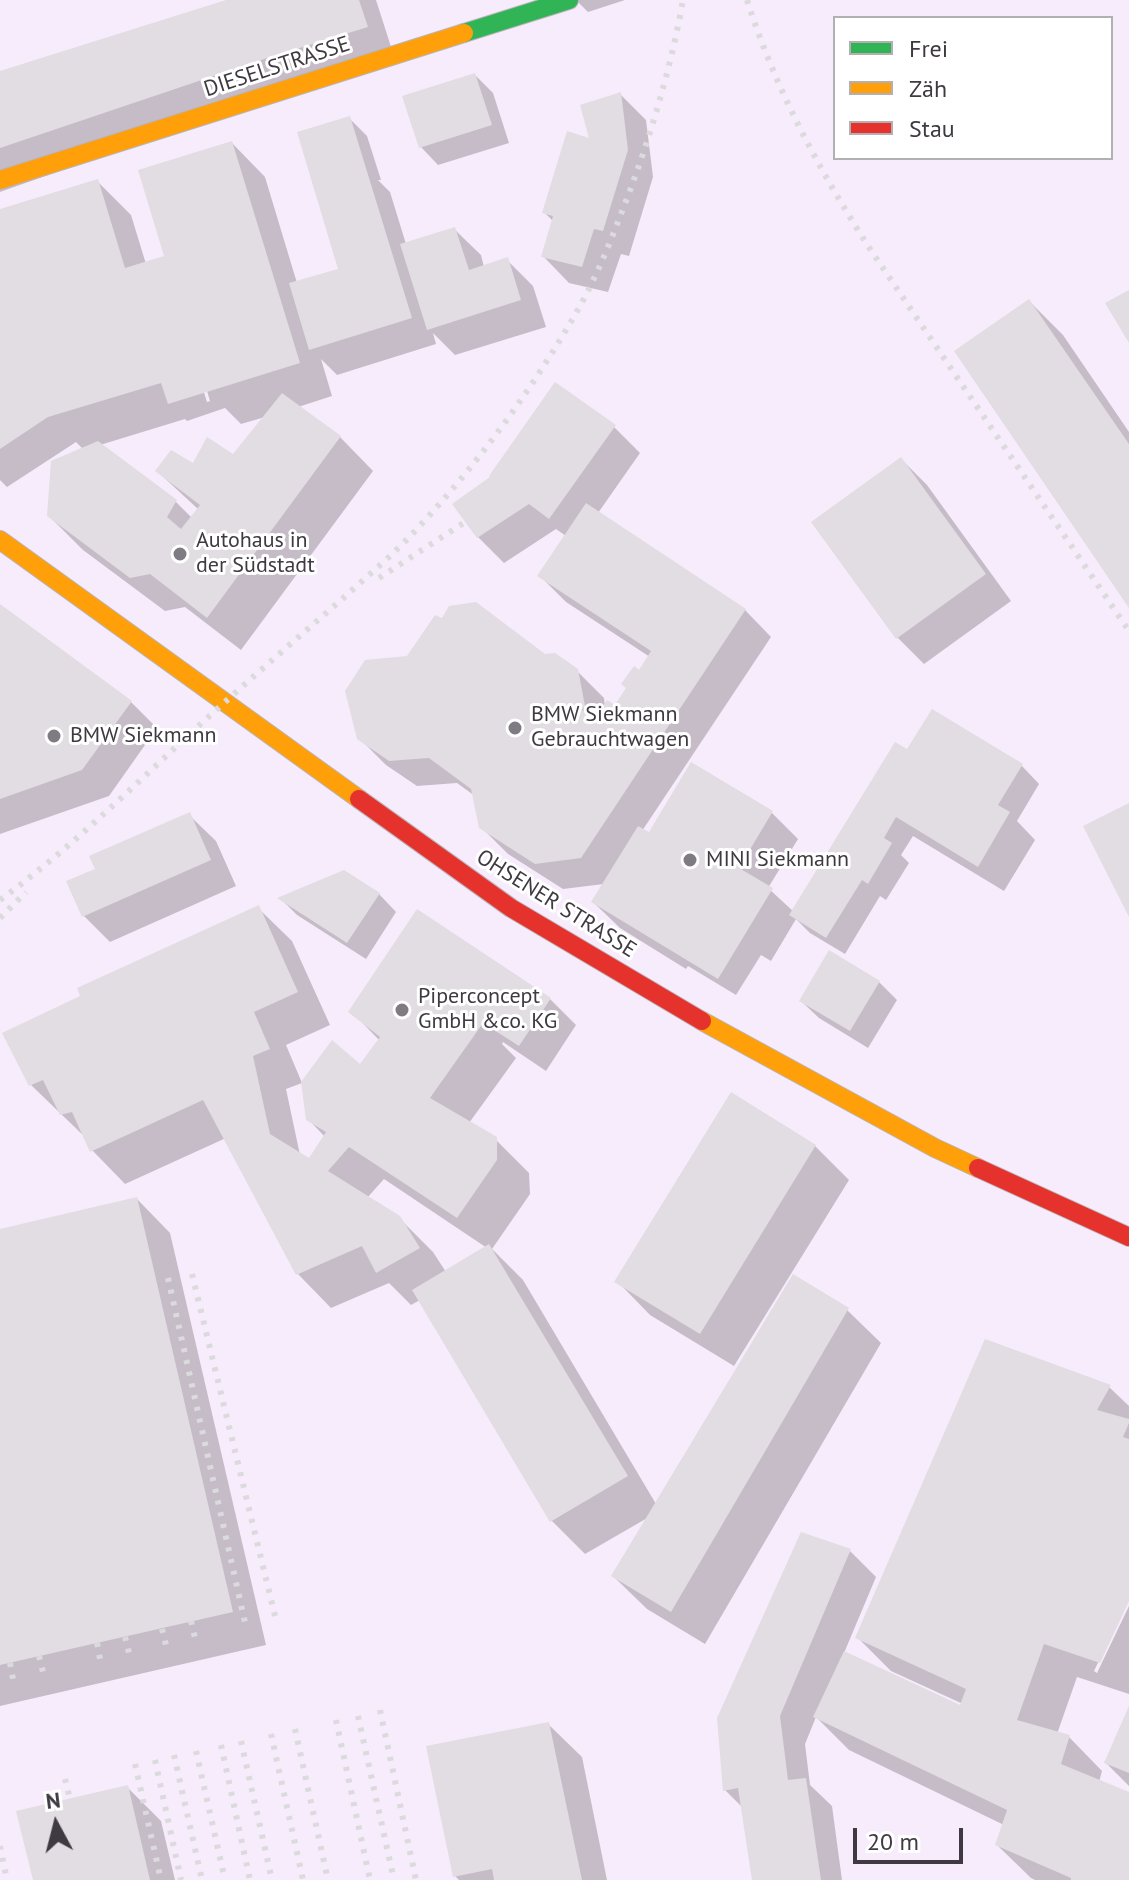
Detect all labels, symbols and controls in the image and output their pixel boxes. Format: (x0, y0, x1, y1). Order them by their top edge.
legend (833, 16, 1113, 160)
street label: DIESELSTRASSE (201, 31, 353, 103)
text: Frei (909, 33, 948, 64)
text: Zäh (909, 73, 947, 104)
text: Stau (909, 113, 955, 144)
place label: Autohaus in der Südstadt (196, 528, 315, 580)
marker: Autohaus in der Südstadt (171, 545, 189, 563)
place label: BMW Siekmann Gebrauchtwagen (531, 702, 689, 754)
marker: BMW Siekmann Gebrauchtwagen (506, 719, 524, 737)
place label: BMW Siekmann (70, 723, 216, 749)
marker: BMW Siekmann (45, 727, 63, 745)
street label: OHSENER STRASSE (471, 844, 641, 964)
place label: MINI Siekmann (706, 847, 849, 873)
marker: MINI Siekmann (681, 851, 699, 869)
place label: Piperconcept GmbH &co. KG (418, 984, 557, 1036)
marker: Piperconcept GmbH &co. KG (393, 1001, 411, 1019)
north arrow (16, 1784, 96, 1864)
text: N (44, 1785, 62, 1815)
scale bar (857, 1812, 967, 1862)
text: 20 m (867, 1826, 919, 1857)

